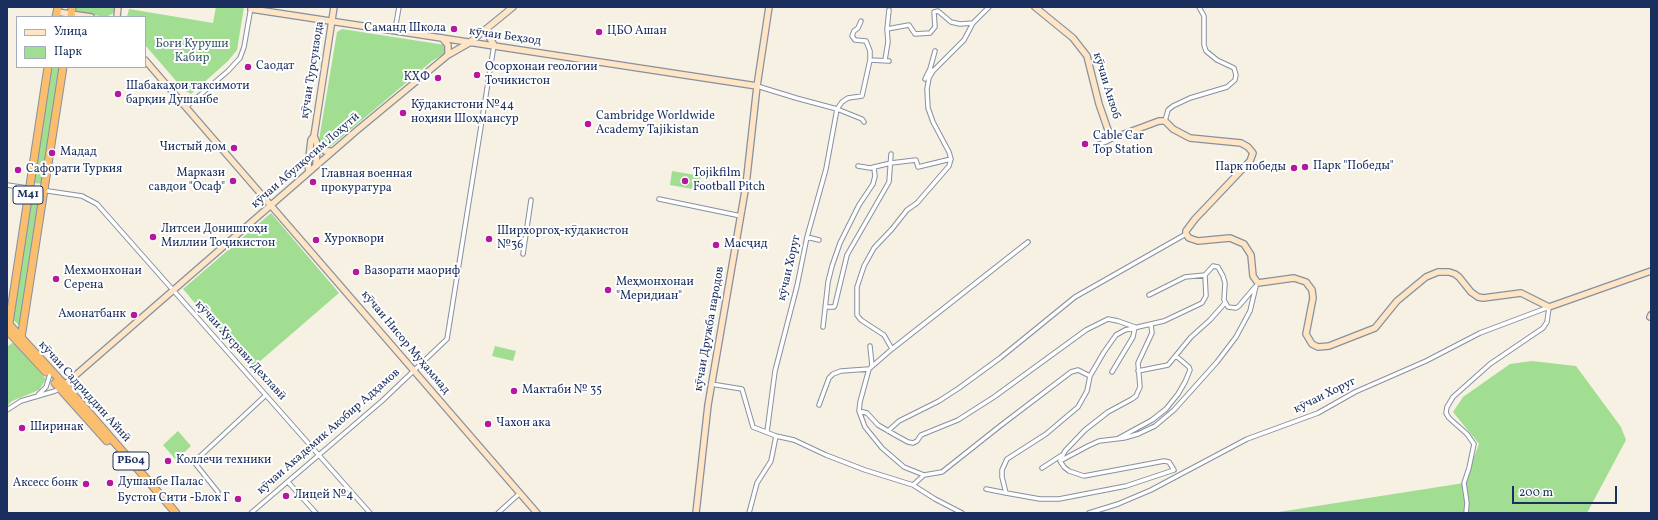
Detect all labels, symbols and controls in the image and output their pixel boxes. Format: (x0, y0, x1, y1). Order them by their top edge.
legend (16, 16, 146, 68)
street label: кӯчаи Турсунзода (298, 20, 328, 120)
place label: Саманд Школа (364, 22, 446, 36)
text: Улица (54, 24, 87, 40)
marker: Саманд Школа (449, 24, 459, 34)
street label: кӯчаи Беҳзод (468, 25, 542, 49)
place label: ЦБО Ашан (607, 25, 667, 39)
marker: ЦБО Ашан (594, 27, 604, 37)
park label: Боғи Куруши Кабир (155, 38, 229, 66)
text: Парк (54, 44, 82, 60)
street label: кӯчаи Анзоб (1089, 51, 1123, 121)
place label: Саодат (256, 60, 294, 74)
place label: Осорхонаи геологии Точикистон (485, 61, 598, 89)
marker: Саодат (243, 62, 253, 72)
marker: Осорхонаи геологии Точикистон (472, 70, 482, 80)
place label: КҲФ (404, 71, 430, 85)
marker: КҲФ (433, 73, 443, 83)
place label: Шабакаҳои таксимоти барқии Душанбе (126, 80, 250, 108)
marker: Шабакаҳои таксимоти барқии Душанбе (113, 89, 123, 99)
place label: Кӯдакистони №44 ноҳияи Шоҳмансур (411, 99, 519, 127)
marker: Кӯдакистони №44 ноҳияи Шоҳмансур (398, 108, 408, 118)
street label: кӯчаи Абулқосим Лоҳутӣ (249, 110, 363, 212)
place label: Cambridge Worldwide Academy Tajikistan (596, 110, 715, 138)
marker: Cambridge Worldwide Academy Tajikistan (583, 119, 593, 129)
place label: Cable Car Top Station (1093, 130, 1153, 158)
marker: Cable Car Top Station (1080, 139, 1090, 149)
place label: Чистый дом (159, 141, 226, 155)
marker: Чистый дом (229, 143, 239, 153)
place label: Мадад (60, 146, 97, 160)
marker: Мадад (47, 148, 57, 158)
place label: Парк "Победы" (1313, 160, 1394, 174)
place label: Парк победы (1215, 161, 1286, 175)
marker: Парк "Победы" (1300, 162, 1310, 172)
place label: Сафорати Туркия (26, 163, 122, 177)
marker: Парк победы (1289, 163, 1299, 173)
marker: Сафорати Туркия (13, 165, 23, 175)
place label: Маркази савдои "Осаф" (149, 167, 225, 195)
place label: Tojikfilm Football Pitch (693, 167, 765, 195)
place label: Главная военная прокуратура (321, 168, 412, 196)
marker: Маркази савдои "Осаф" (228, 176, 238, 186)
marker: Tojikfilm Football Pitch (680, 176, 690, 186)
marker: Главная военная прокуратура (308, 177, 318, 187)
road number: M41 (13, 186, 43, 204)
place label: Литсеи Донишгоҳи Миллии Тоҷикистон (161, 223, 275, 251)
place label: Ширхоргоҳ-кӯдакистон №36 (497, 225, 629, 253)
marker: Литсеи Донишгоҳи Миллии Тоҷикистон (148, 232, 158, 242)
place label: Хуроквори (324, 233, 384, 247)
marker: Ширхоргоҳ-кӯдакистон №36 (484, 234, 494, 244)
street label: кӯчаи Хоруг (775, 234, 805, 302)
marker: Хуроквори (311, 235, 321, 245)
place label: Масҷид (724, 238, 768, 252)
marker: Масҷид (711, 240, 721, 250)
place label: Мехмонхонаи Серена (64, 265, 142, 293)
place label: Вазорати маориф (364, 265, 460, 279)
street label: кӯчаи Дружба народов (692, 265, 728, 393)
marker: Вазорати маориф (351, 267, 361, 277)
marker: Мехмонхонаи Серена (51, 274, 61, 284)
place label: Меҳмонхонаи "Меридиан" (616, 276, 694, 304)
marker: Меҳмонхонаи "Меридиан" (603, 285, 613, 295)
street label: кӯчаи Нисор Муҳаммад (357, 288, 453, 398)
street label: кӯчаи Хусрави Дехлавӣ (191, 298, 289, 404)
place label: Амонатбанк (58, 308, 126, 322)
marker: Амонатбанк (129, 310, 139, 320)
street label: кӯчаи Садриддин Айнӣ (35, 339, 133, 445)
street label: кӯчаи Академик Акобир Адҳамов (255, 366, 403, 498)
street label: кӯчаи Хоруг (1292, 375, 1358, 417)
place label: Мактаби № 35 (522, 384, 602, 398)
marker: Мактаби № 35 (509, 386, 519, 396)
place label: Чахон ака (496, 417, 551, 431)
marker: Чахон ака (483, 419, 493, 429)
place label: Ширинак (30, 421, 83, 435)
marker: Ширинак (17, 423, 27, 433)
road number: РБ04 (113, 452, 149, 470)
place label: Коллечи техники (176, 454, 271, 468)
marker: Коллечи техники (163, 456, 173, 466)
place label: Душанбе Палас (118, 476, 203, 490)
place label: Аксесс бонк (13, 477, 78, 491)
marker: Душанбе Палас (105, 478, 115, 488)
scale bar (1514, 478, 1619, 504)
marker: Аксесс бонк (81, 479, 91, 489)
text: 200 m (1519, 485, 1553, 501)
place label: Лицей №4 (294, 489, 353, 503)
marker: Лицей №4 (281, 491, 291, 501)
place label: Бустон Сити -Блок Г (117, 492, 230, 506)
marker: Бустон Сити -Блок Г (233, 494, 243, 504)

